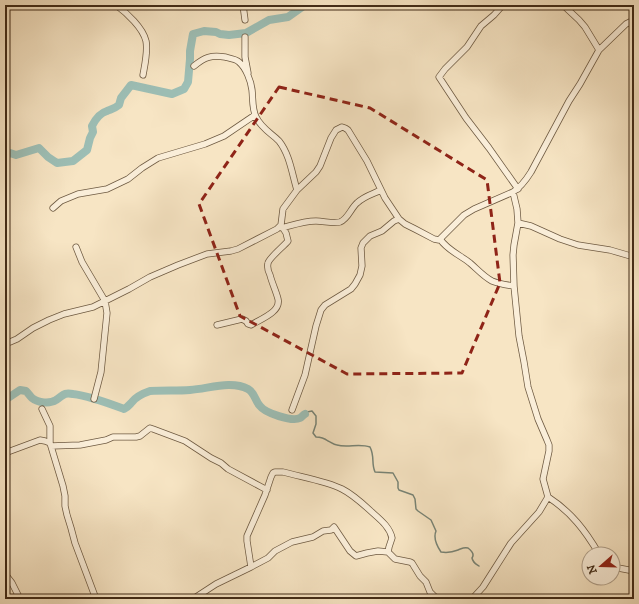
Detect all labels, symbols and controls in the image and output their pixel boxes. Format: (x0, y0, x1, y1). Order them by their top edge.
north arrow (581, 546, 621, 586)
text: N (584, 562, 601, 576)

